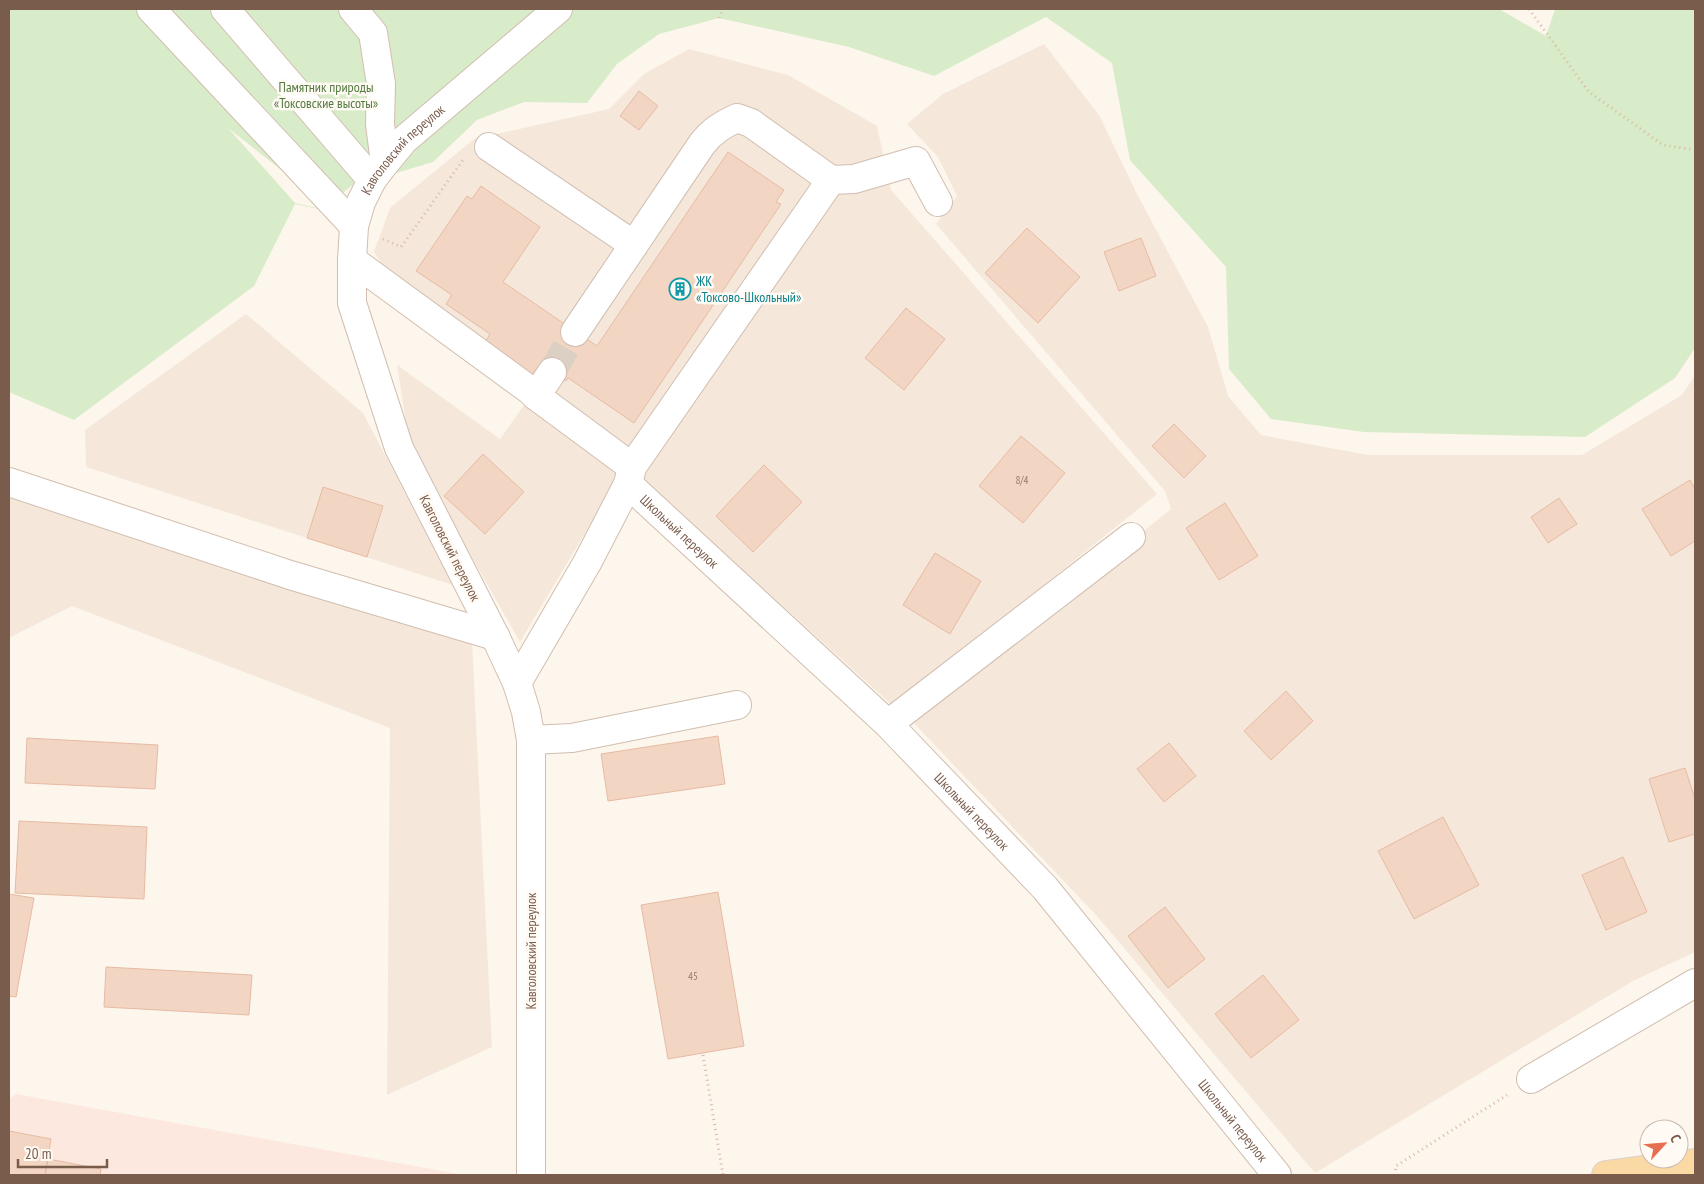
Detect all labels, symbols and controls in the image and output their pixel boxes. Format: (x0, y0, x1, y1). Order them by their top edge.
park label: Памятник природы «Токсовские высоты» (274, 78, 378, 112)
street label: Кавголовский переулок (357, 100, 449, 198)
place label: ЖК «Токсово-Школьный» (695, 272, 801, 306)
building icon: ЖК «Токсово-Школьный» (668, 277, 692, 301)
house number: 8/4 (1015, 473, 1029, 487)
street label: Школьный переулок (636, 491, 723, 573)
street label: Кавголовский переулок (415, 492, 485, 605)
street label: Школьный переулок (930, 769, 1014, 855)
street label: Кавголовский переулок (522, 892, 540, 1009)
house number: 45 (688, 969, 698, 983)
street label: Школьный переулок (1194, 1076, 1272, 1166)
north arrow (1639, 1119, 1689, 1169)
text: С (1666, 1131, 1685, 1146)
scale bar (18, 1136, 106, 1168)
text: 20 m (25, 1144, 51, 1163)

